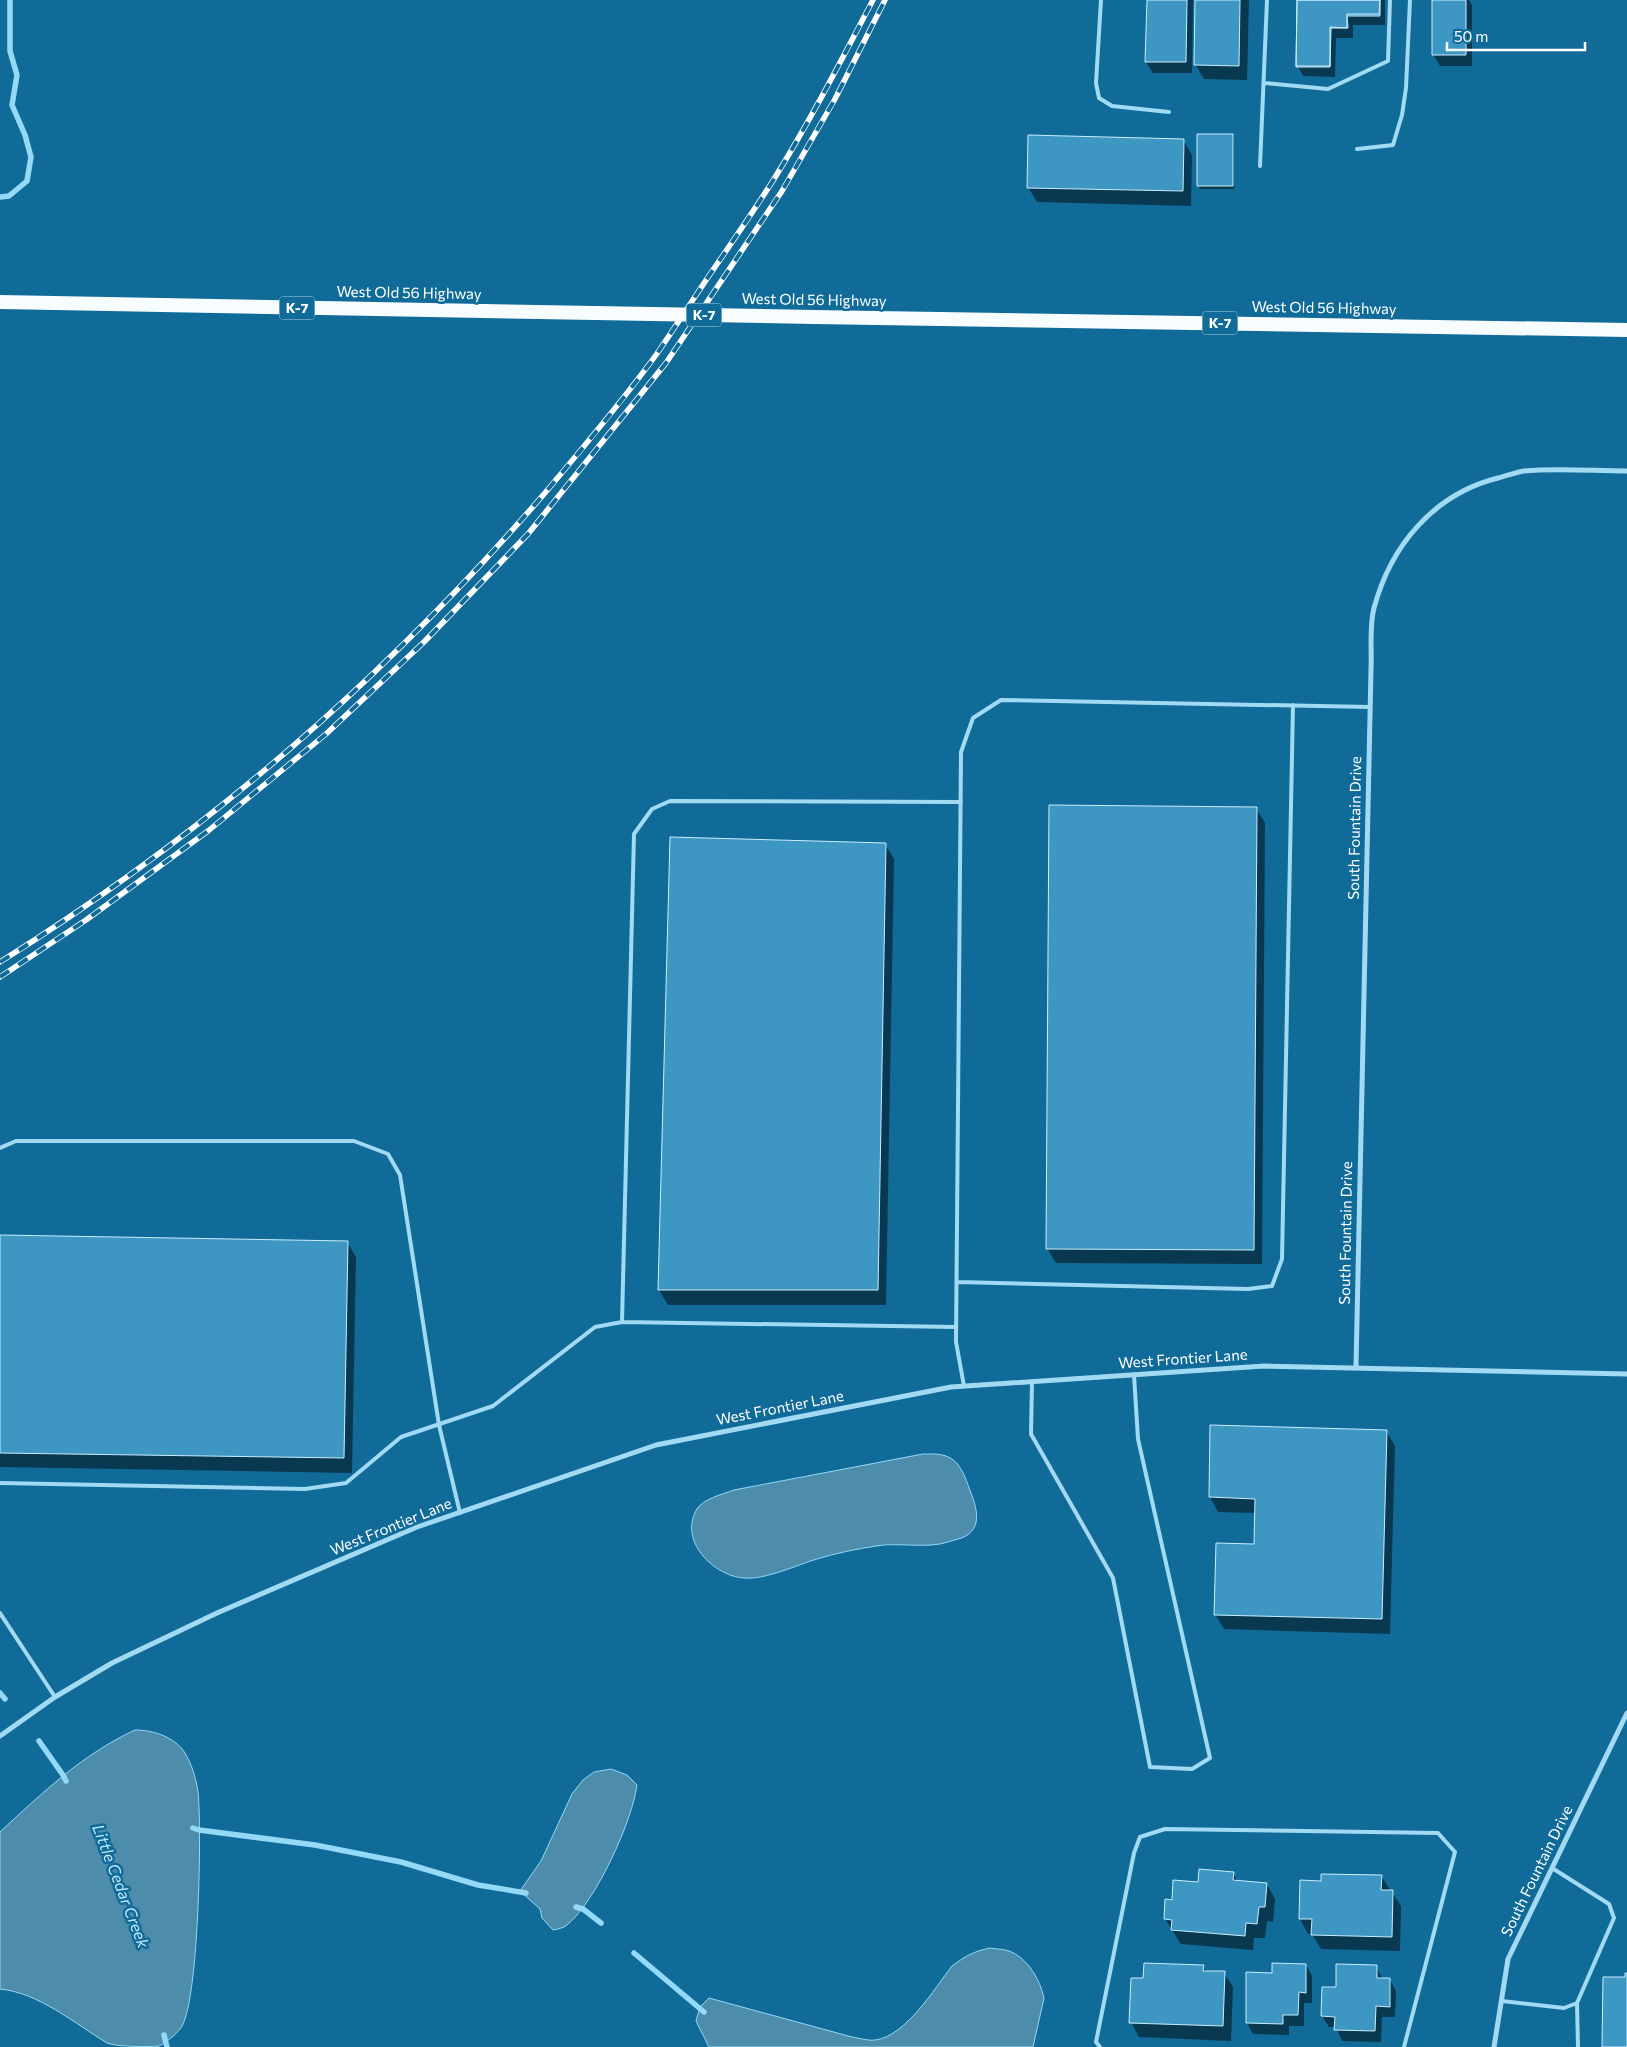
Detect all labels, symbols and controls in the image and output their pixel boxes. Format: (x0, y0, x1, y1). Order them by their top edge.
scale bar (1447, 20, 1584, 52)
text: 50 m (1454, 27, 1488, 45)
street label: West Old 56 Highway (336, 282, 482, 302)
street label: West Old 56 Highway (741, 289, 887, 309)
road number: K-7 (280, 296, 314, 320)
street label: West Old 56 Highway (1251, 297, 1397, 317)
road number: K-7 (686, 304, 722, 326)
road number: K-7 (1202, 312, 1238, 334)
street label: South Fountain Drive (1344, 756, 1364, 900)
street label: South Fountain Drive (1335, 1161, 1355, 1305)
street label: West Frontier Lane (1118, 1345, 1248, 1371)
street label: West Frontier Lane (715, 1386, 845, 1428)
street label: West Frontier Lane (327, 1493, 454, 1559)
street label: South Fountain Drive (1497, 1802, 1576, 1939)
water label: Little Cedar Creek (89, 1821, 154, 1951)

